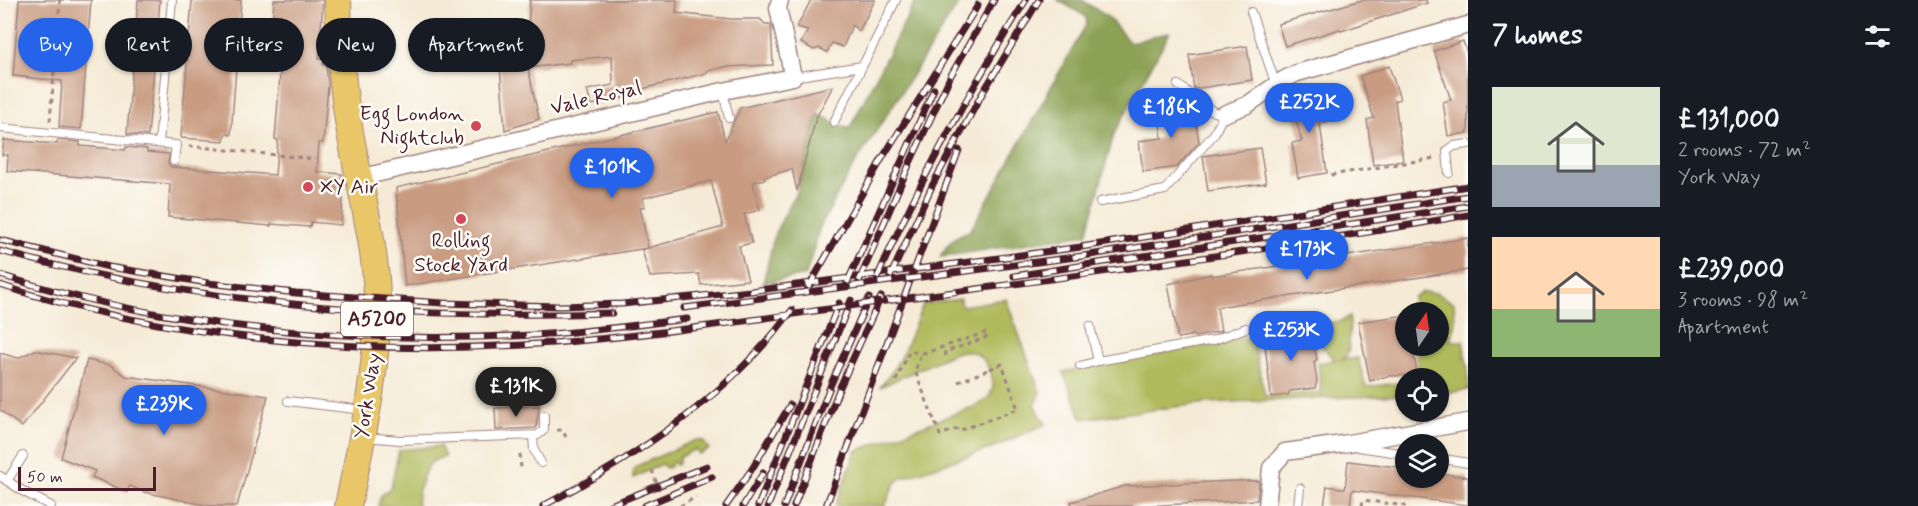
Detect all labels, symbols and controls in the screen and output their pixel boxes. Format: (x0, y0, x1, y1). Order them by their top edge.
chip: Buy (18, 18, 93, 72)
chip: Rent (105, 18, 192, 72)
chip: Filters (204, 18, 304, 72)
chip: New (316, 18, 396, 72)
chip: Apartment (408, 18, 545, 72)
text: 7 homes (1492, 19, 1583, 53)
icon: filters (1861, 20, 1894, 53)
street label: Vale Royal (548, 74, 644, 122)
pin: £252K (1267, 83, 1351, 134)
pin: £186K (1129, 88, 1213, 139)
text: £252K (1279, 89, 1339, 116)
text: £186K (1142, 94, 1200, 121)
place label: Egg London Nightclub (359, 100, 465, 154)
text: £131,000 (1678, 103, 1780, 137)
icon: home (1540, 111, 1612, 183)
marker: Egg London Nightclub (469, 119, 483, 133)
text: 2 rooms · 72 m² (1678, 137, 1811, 164)
pin: £101K (570, 148, 654, 199)
text: £101K (584, 154, 640, 181)
text: York Way (1678, 164, 1761, 191)
place label: XY Air (320, 173, 379, 201)
marker: XY Air (301, 180, 315, 194)
marker: Rolling Stock Yard (454, 212, 468, 226)
place label: Rolling Stock Yard (414, 227, 508, 279)
pin: £173K (1265, 230, 1349, 281)
text: £173K (1279, 236, 1335, 263)
text: £239,000 (1678, 253, 1784, 287)
icon: home (1540, 261, 1612, 333)
text: 3 rooms · 98 m² (1678, 287, 1808, 314)
road number: A5200 (341, 302, 413, 336)
north arrow (1395, 302, 1449, 356)
map controls (1395, 302, 1449, 488)
pin: £253K (1249, 311, 1333, 362)
text: Apartment (1678, 314, 1769, 341)
text: £253K (1263, 317, 1319, 344)
street label: York Way (347, 351, 389, 441)
pin: £131K (474, 367, 558, 418)
button: locate (1395, 368, 1449, 422)
text: £131K (489, 373, 543, 400)
pin: £239K (122, 385, 206, 436)
text: £239K (136, 391, 192, 418)
button: layers (1395, 434, 1449, 488)
scale bar (18, 464, 156, 492)
text: 50 m (27, 467, 63, 488)

